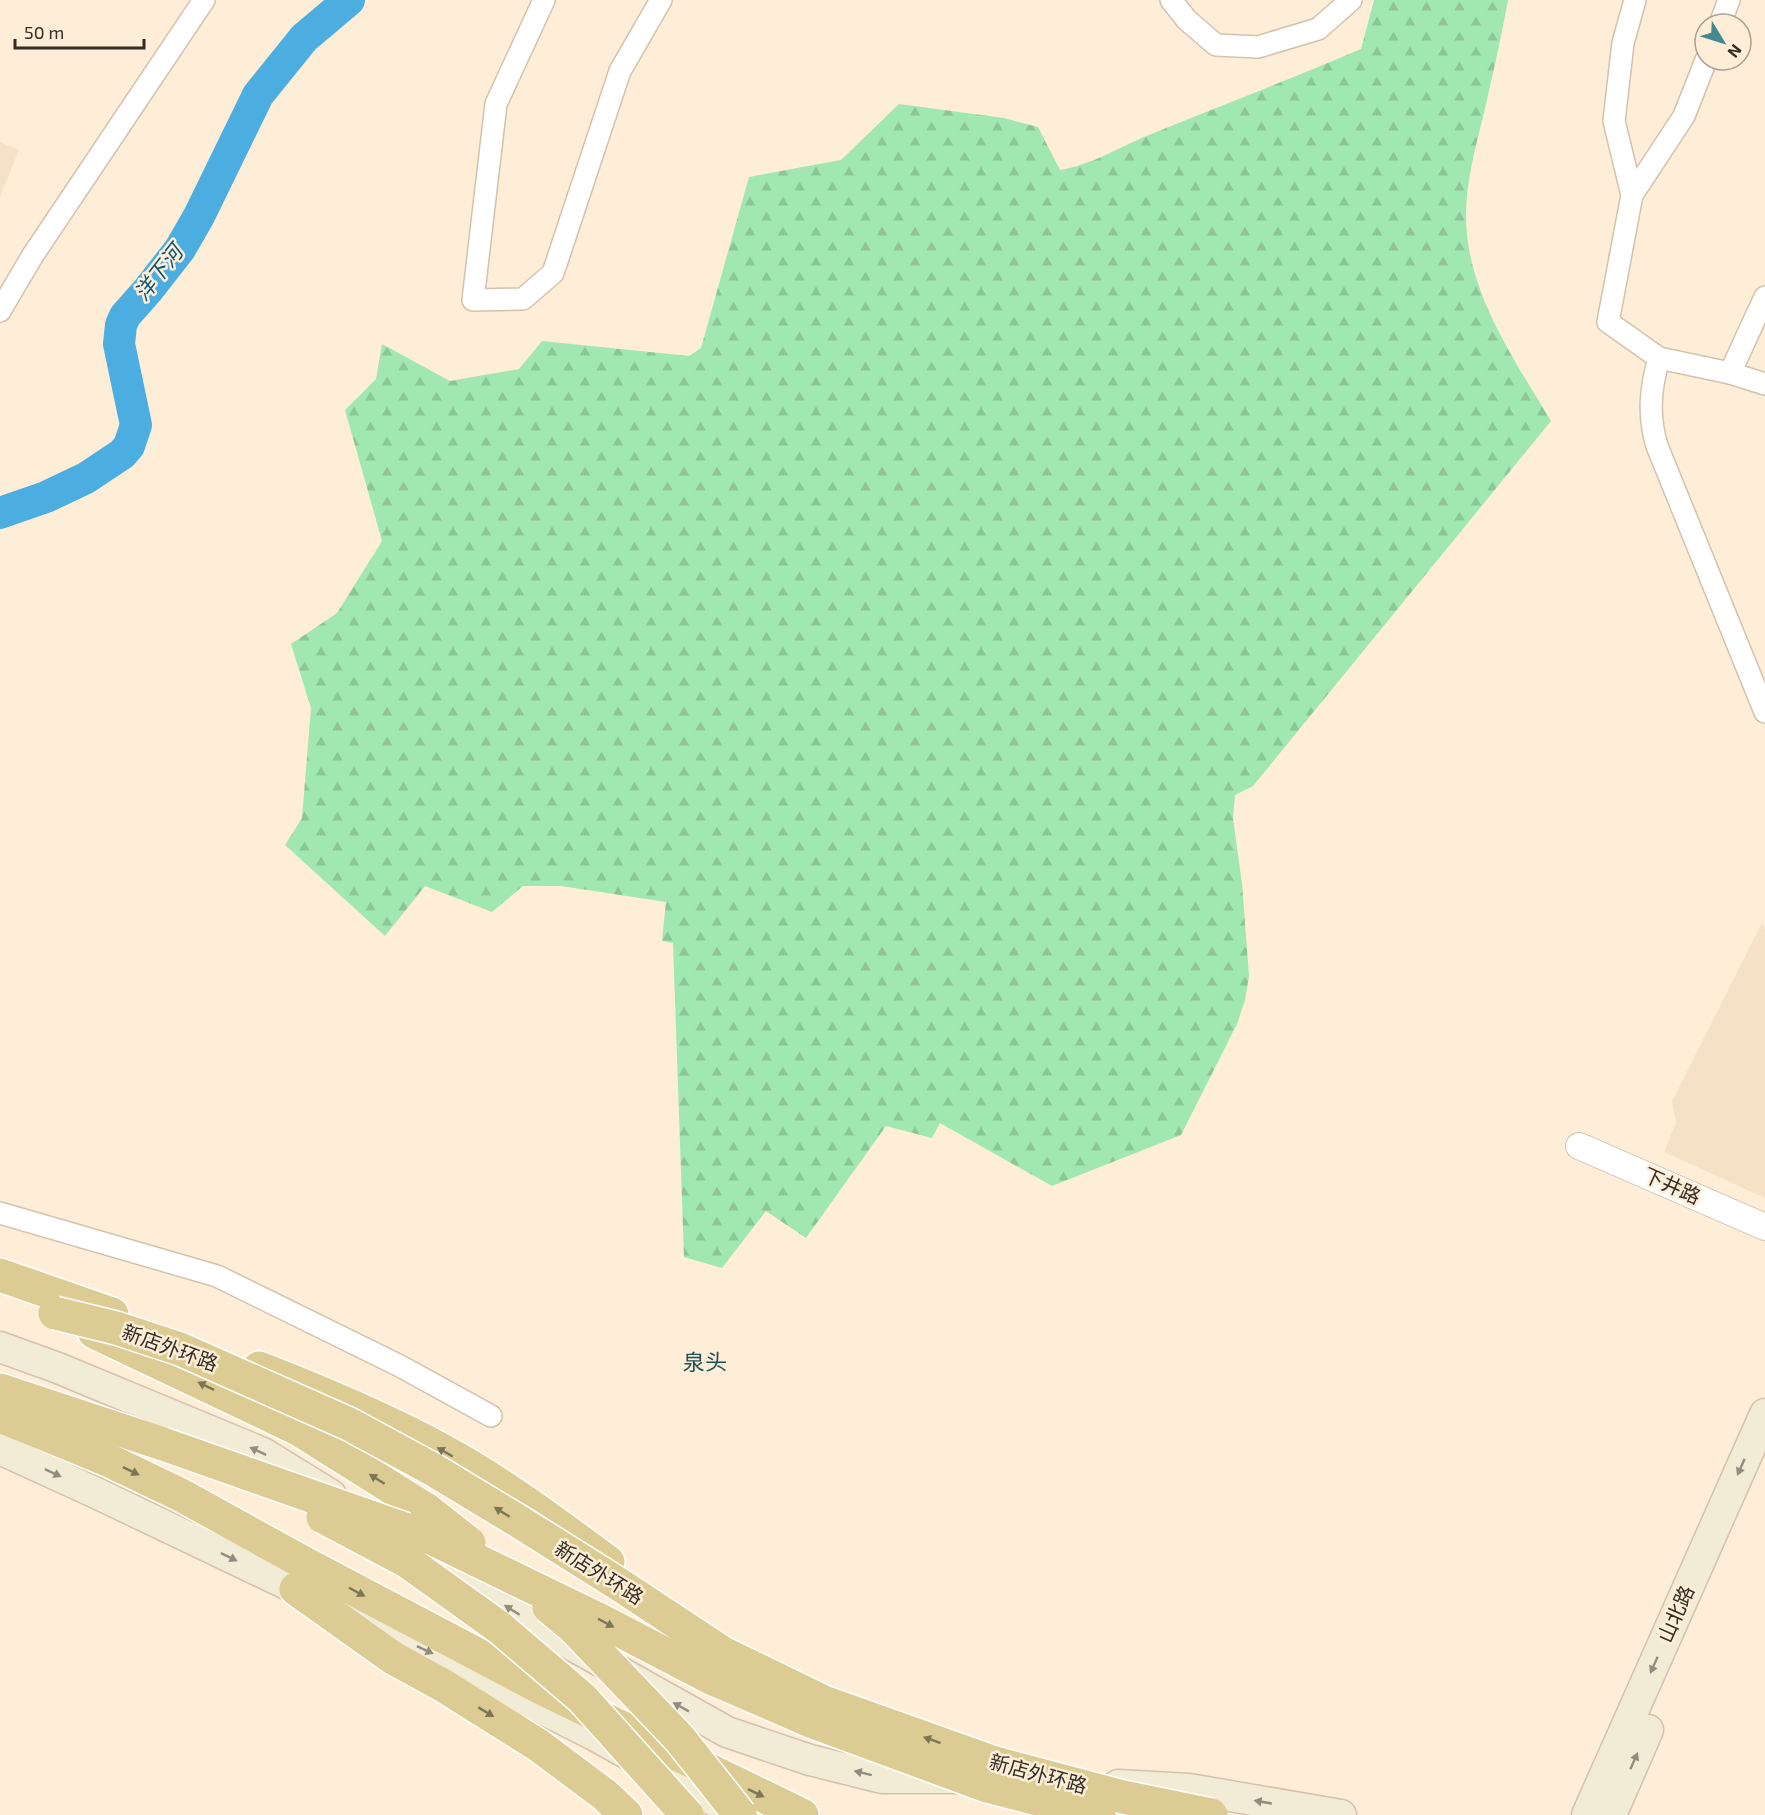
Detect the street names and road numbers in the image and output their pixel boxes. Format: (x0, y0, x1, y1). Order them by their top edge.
street label: 下井路 (1640, 1162, 1705, 1208)
street label: 新店外环路 (119, 1319, 221, 1375)
street label: 新店外环路 (551, 1535, 648, 1609)
street label: 山北路 (1652, 1581, 1698, 1646)
street label: 新店外环路 (987, 1749, 1090, 1798)

